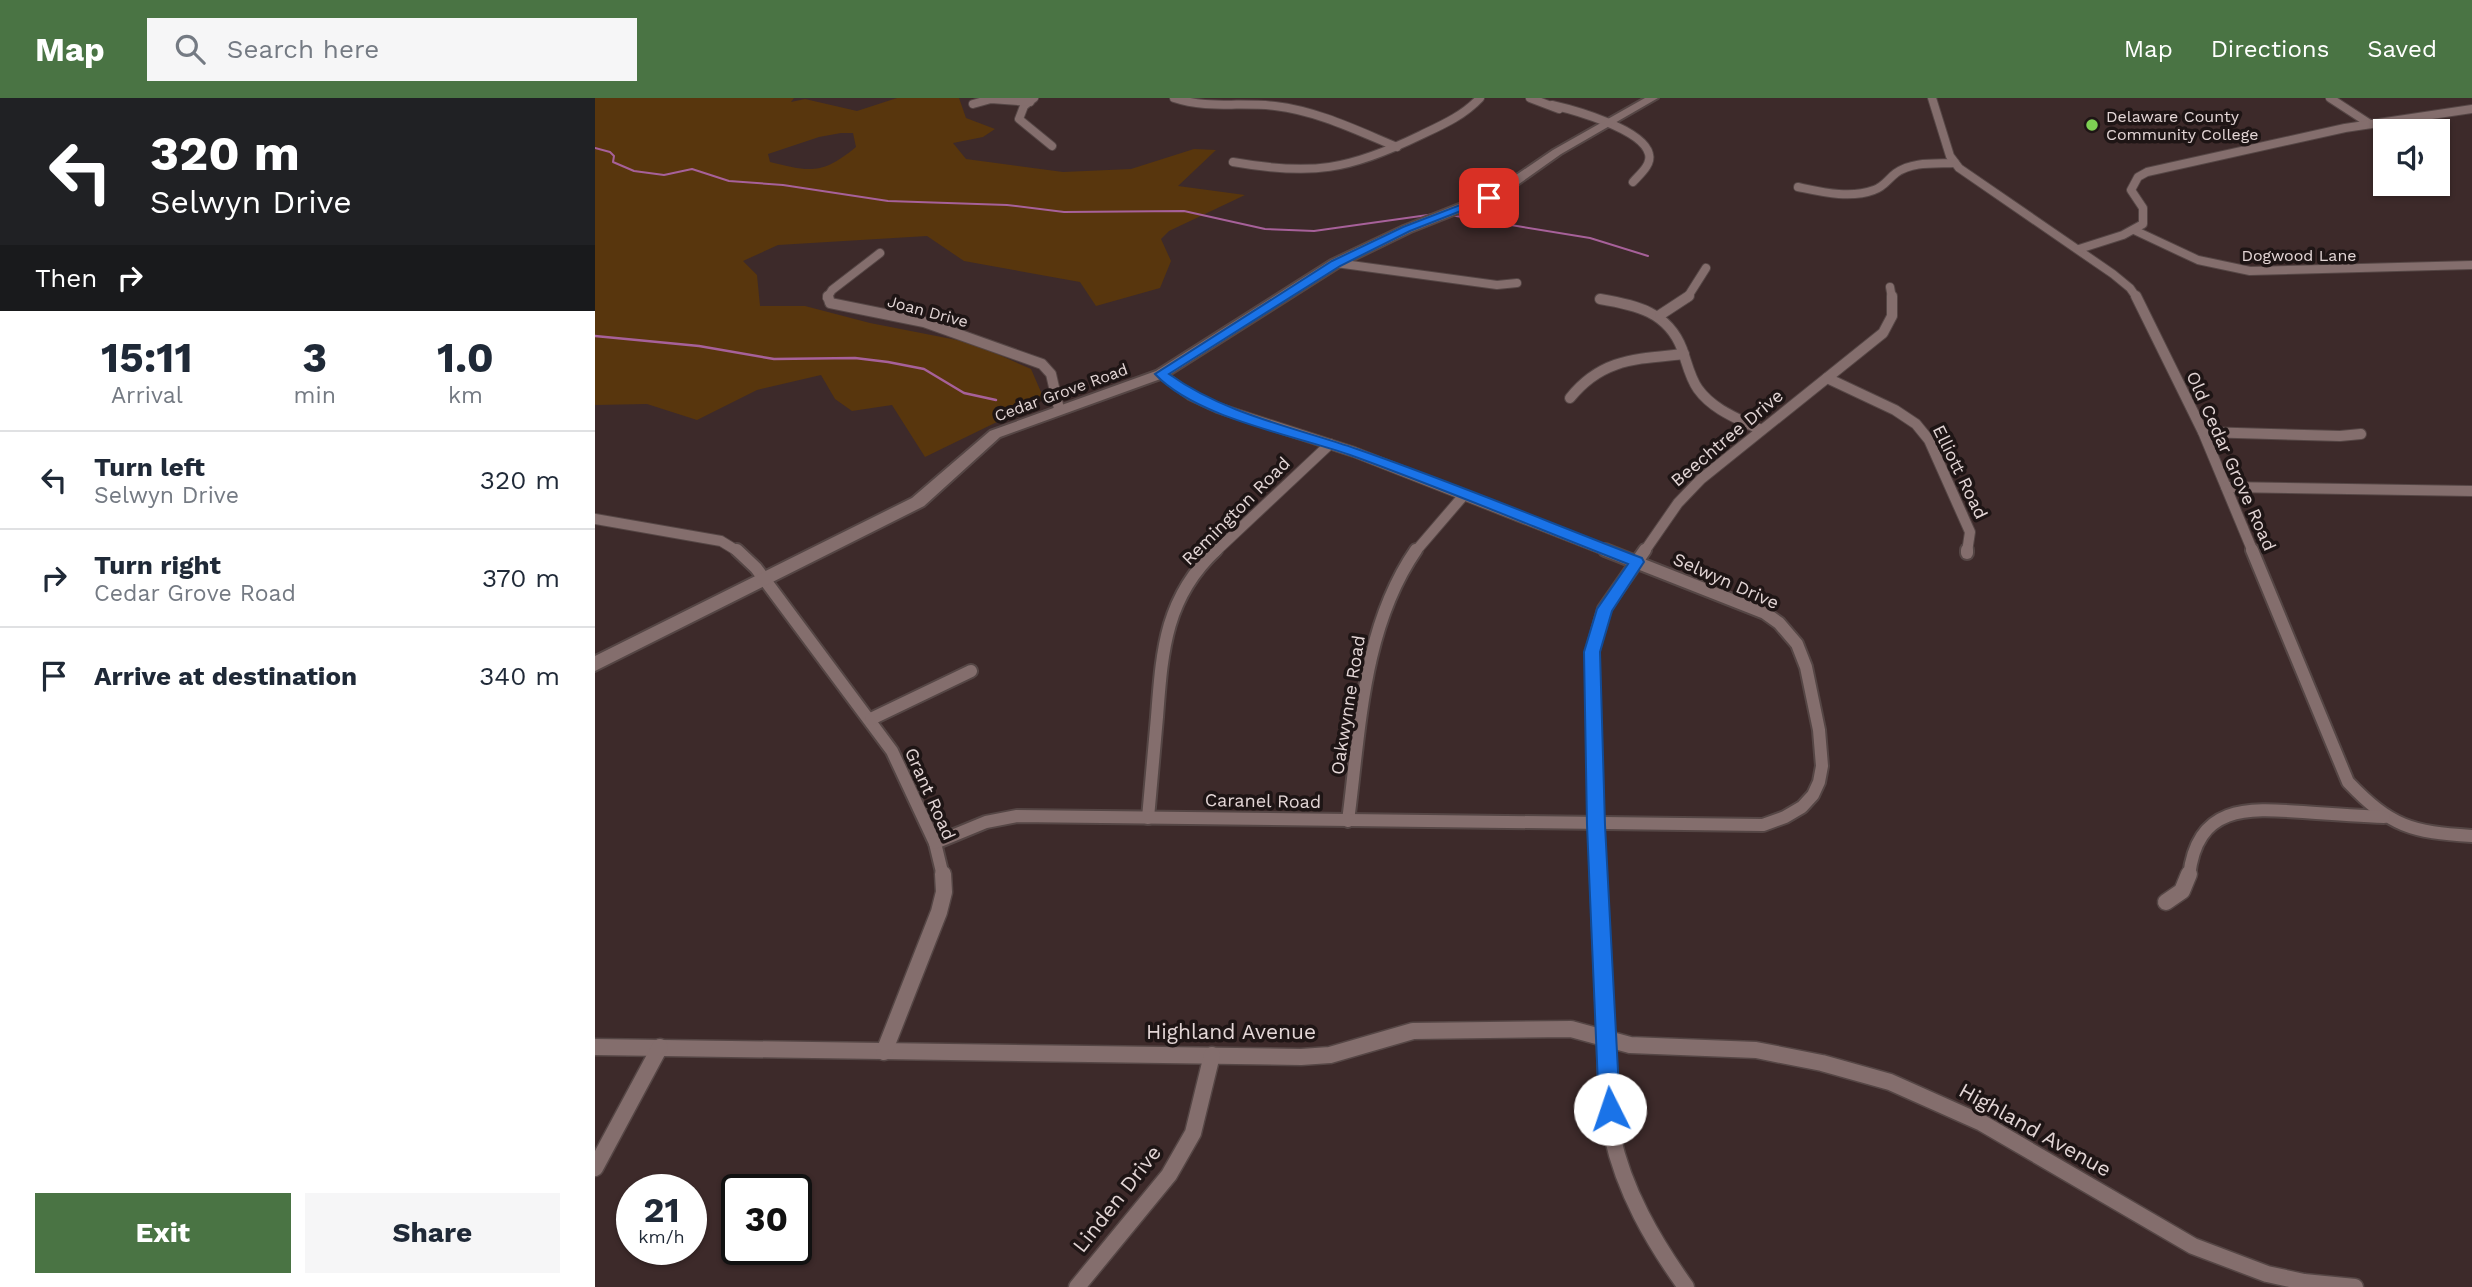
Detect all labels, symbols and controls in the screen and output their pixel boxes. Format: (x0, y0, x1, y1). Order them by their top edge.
search box (147, 18, 637, 81)
text: Map (35, 30, 105, 69)
icon: search (171, 30, 209, 68)
text: Search here (227, 34, 379, 64)
text: Map (2124, 35, 2173, 63)
text: Directions (2211, 35, 2329, 63)
text: Saved (2367, 35, 2437, 63)
place label: Delaware County Community College (2106, 107, 2258, 144)
marker: Delaware County Community College (2084, 117, 2100, 133)
map controls (2373, 119, 2450, 196)
button: sound (2373, 119, 2450, 196)
text: 320 m (150, 124, 300, 182)
icon: left (35, 126, 126, 217)
pin (1459, 168, 1519, 228)
icon: arrive (1470, 179, 1508, 217)
text: Selwyn Drive (150, 183, 352, 221)
street label: Dogwood Lane (2241, 246, 2357, 265)
icon: right (111, 259, 149, 297)
text: Then (35, 263, 97, 293)
street label: Joan Drive (885, 292, 970, 331)
text: 15:11 (101, 333, 193, 382)
text: 3 (302, 333, 327, 382)
text: 1.0 (437, 333, 494, 382)
street label: Cedar Grove Road (992, 360, 1130, 425)
street label: Old Cedar Grove Road (2182, 368, 2281, 554)
text: Arrival (111, 382, 183, 409)
text: min (294, 382, 336, 409)
text: km (448, 382, 483, 409)
street label: Beechtree Drive (1666, 385, 1787, 491)
street label: Elliott Road (1929, 421, 1992, 522)
text: Turn left (94, 452, 205, 482)
street label: Remington Road (1177, 452, 1294, 569)
icon: left (35, 461, 73, 499)
text: 320 m (480, 465, 560, 495)
text: Selwyn Drive (94, 482, 239, 509)
street label: Selwyn Drive (1670, 548, 1782, 613)
text: Turn right (94, 550, 221, 580)
icon: right (35, 559, 73, 597)
text: 370 m (482, 563, 560, 593)
text: Cedar Grove Road (94, 580, 296, 607)
street label: Oakwynne Road (1326, 634, 1369, 776)
icon: arrive (35, 657, 73, 695)
text: Arrive at destination (94, 661, 357, 691)
text: 340 m (479, 661, 560, 691)
street label: Grant Road (901, 744, 960, 843)
street label: Caranel Road (1205, 789, 1321, 812)
street label: Highland Avenue (1146, 1019, 1316, 1044)
position arrow (1573, 1072, 1647, 1146)
street label: Highland Avenue (1955, 1077, 2116, 1182)
street label: Linden Drive (1067, 1140, 1166, 1257)
speed limit sign: 30 (721, 1174, 812, 1265)
text: 21 (644, 1189, 679, 1231)
button: Exit (35, 1193, 291, 1273)
button: Share (305, 1193, 560, 1273)
text: km/h (638, 1226, 685, 1247)

